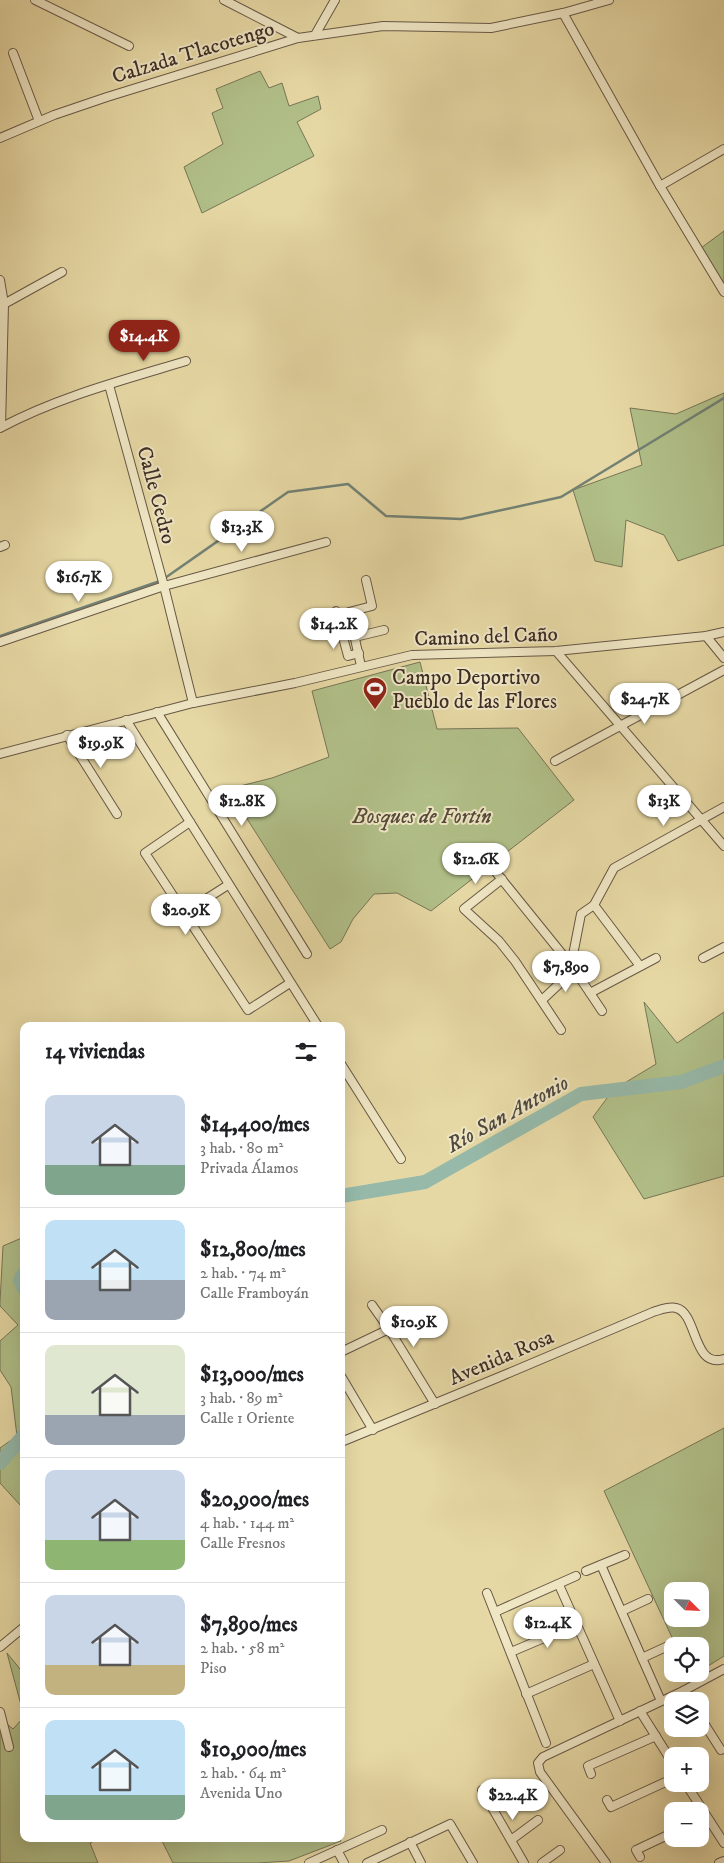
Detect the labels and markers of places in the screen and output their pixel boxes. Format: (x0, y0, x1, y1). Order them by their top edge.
pin: $14.4K (103, 320, 185, 362)
pin: $13.3K (201, 510, 283, 553)
pin: $16.7K (38, 560, 120, 603)
pin: $14.2K (293, 608, 375, 650)
place label: Campo Deportivo Pueblo de las Flores (392, 665, 557, 715)
sports icon: Campo Deportivo Pueblo de las Flores (362, 676, 388, 710)
pin: $24.7K (604, 682, 686, 725)
pin: $19.9K (60, 726, 142, 769)
pin: $12.8K (201, 784, 283, 827)
pin: $13K (634, 784, 694, 827)
pin: $12.6K (435, 842, 517, 885)
pin: $20.9K (145, 894, 227, 936)
pin: $7,890 (525, 950, 607, 993)
pin: $10.9K (373, 1306, 455, 1348)
pin: $12.4K (507, 1606, 589, 1649)
pin: $22.4K (472, 1778, 554, 1821)

